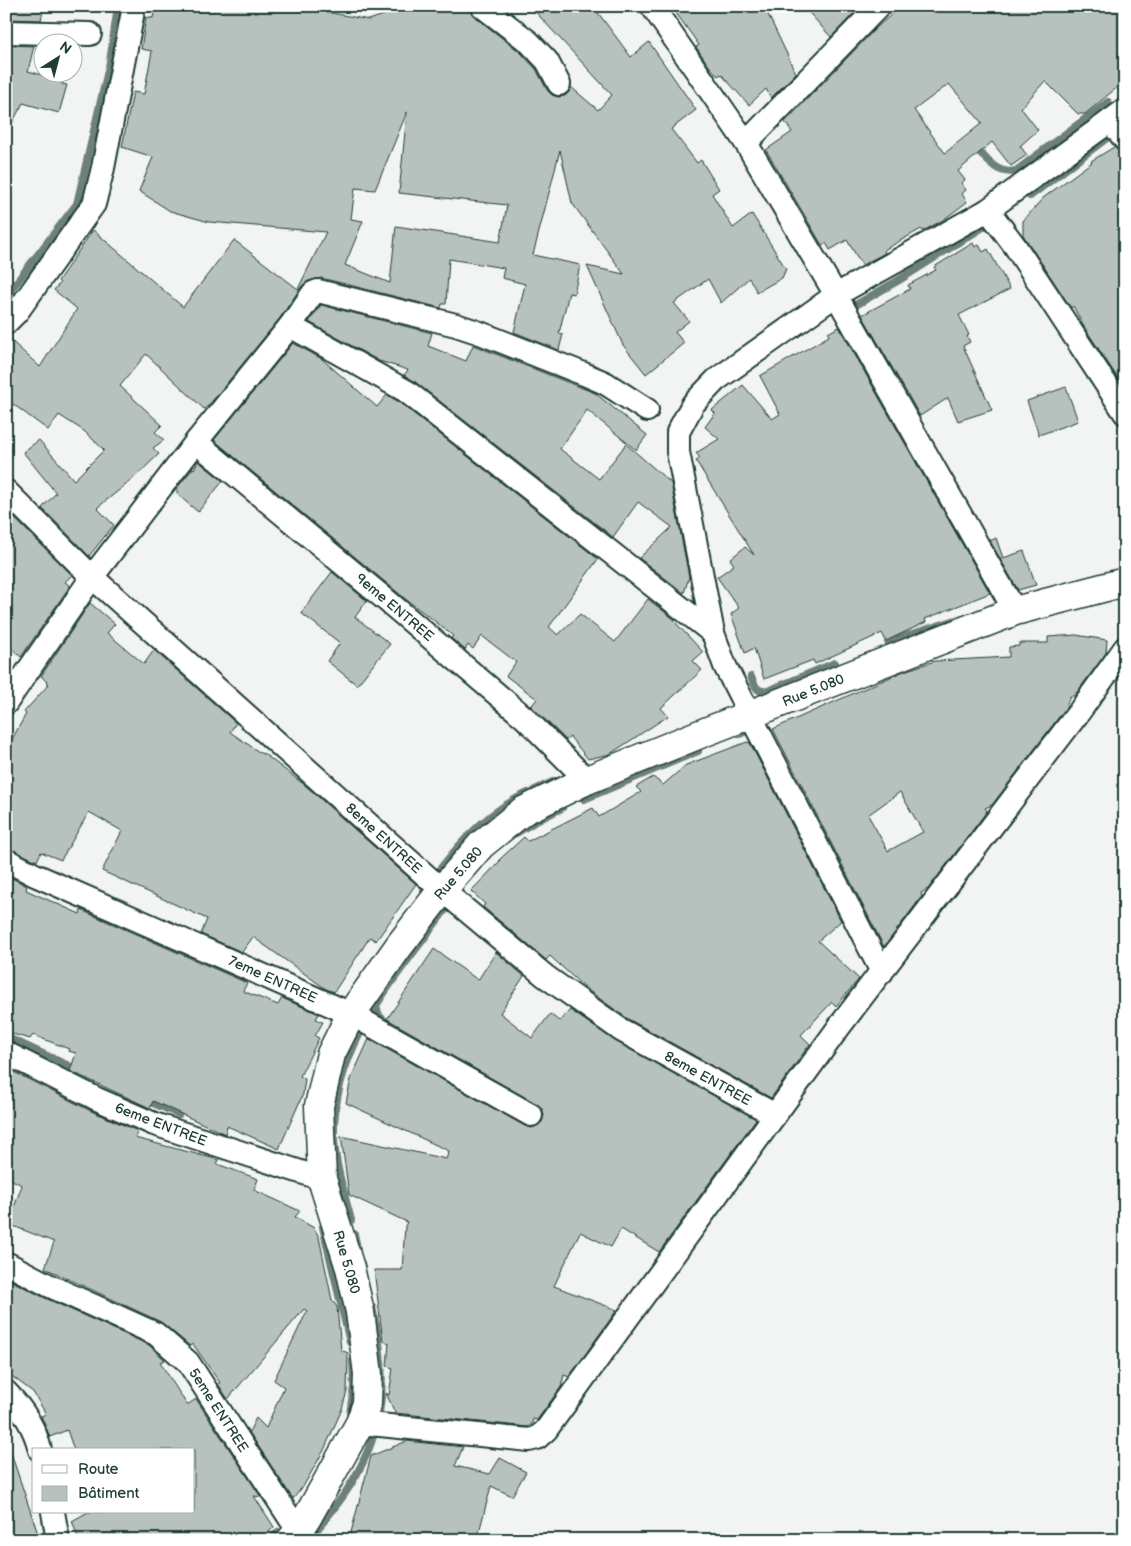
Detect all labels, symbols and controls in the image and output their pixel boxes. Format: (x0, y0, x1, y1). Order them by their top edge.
north arrow (32, 32, 82, 82)
text: N (56, 38, 75, 58)
street label: 9eme ENTREE (352, 570, 437, 645)
street label: Rue 5.080 (780, 670, 847, 711)
street label: 8eme ENTREE (342, 800, 425, 877)
street label: Rue 5.080 (431, 843, 486, 904)
street label: 7eme ENTREE (226, 952, 320, 1007)
street label: 8eme ENTREE (661, 1048, 754, 1109)
street label: 6eme ENTREE (112, 1099, 209, 1150)
street label: Rue 5.080 (329, 1228, 364, 1296)
street label: 5eme ENTREE (185, 1365, 252, 1455)
legend (32, 1448, 195, 1514)
text: Route (78, 1460, 119, 1479)
text: Bâtiment (78, 1484, 140, 1503)

